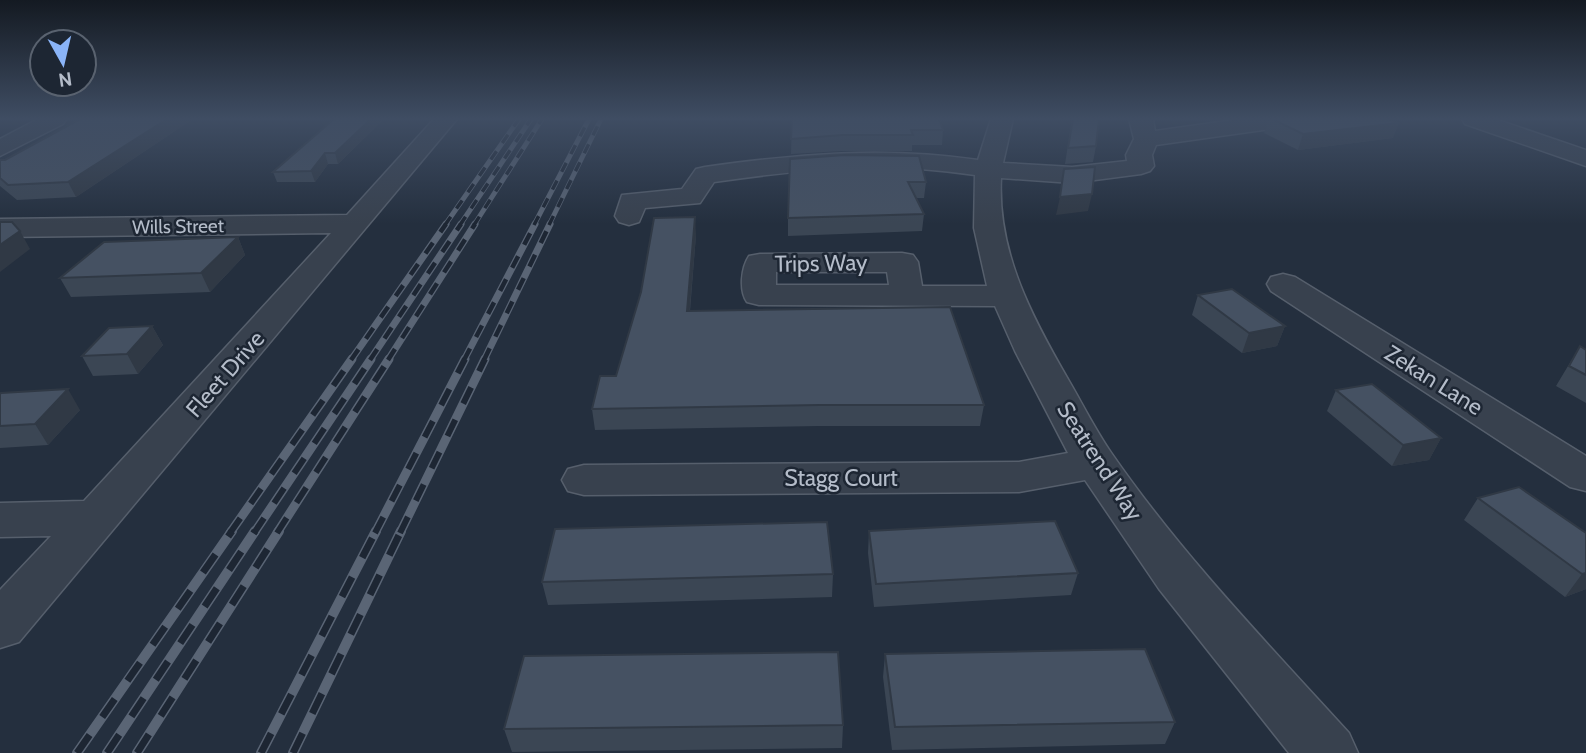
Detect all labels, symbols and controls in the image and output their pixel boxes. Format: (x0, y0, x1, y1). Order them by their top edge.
north arrow (28, 28, 98, 98)
text: N (57, 67, 74, 92)
street label: Wills Street (132, 214, 225, 239)
street label: Trips Way (774, 248, 868, 278)
street label: Fleet Drive (180, 325, 270, 423)
street label: Zekan Lane (1380, 339, 1488, 421)
street label: Seatrend Way (1051, 396, 1149, 526)
street label: Stagg Court (784, 464, 898, 492)

